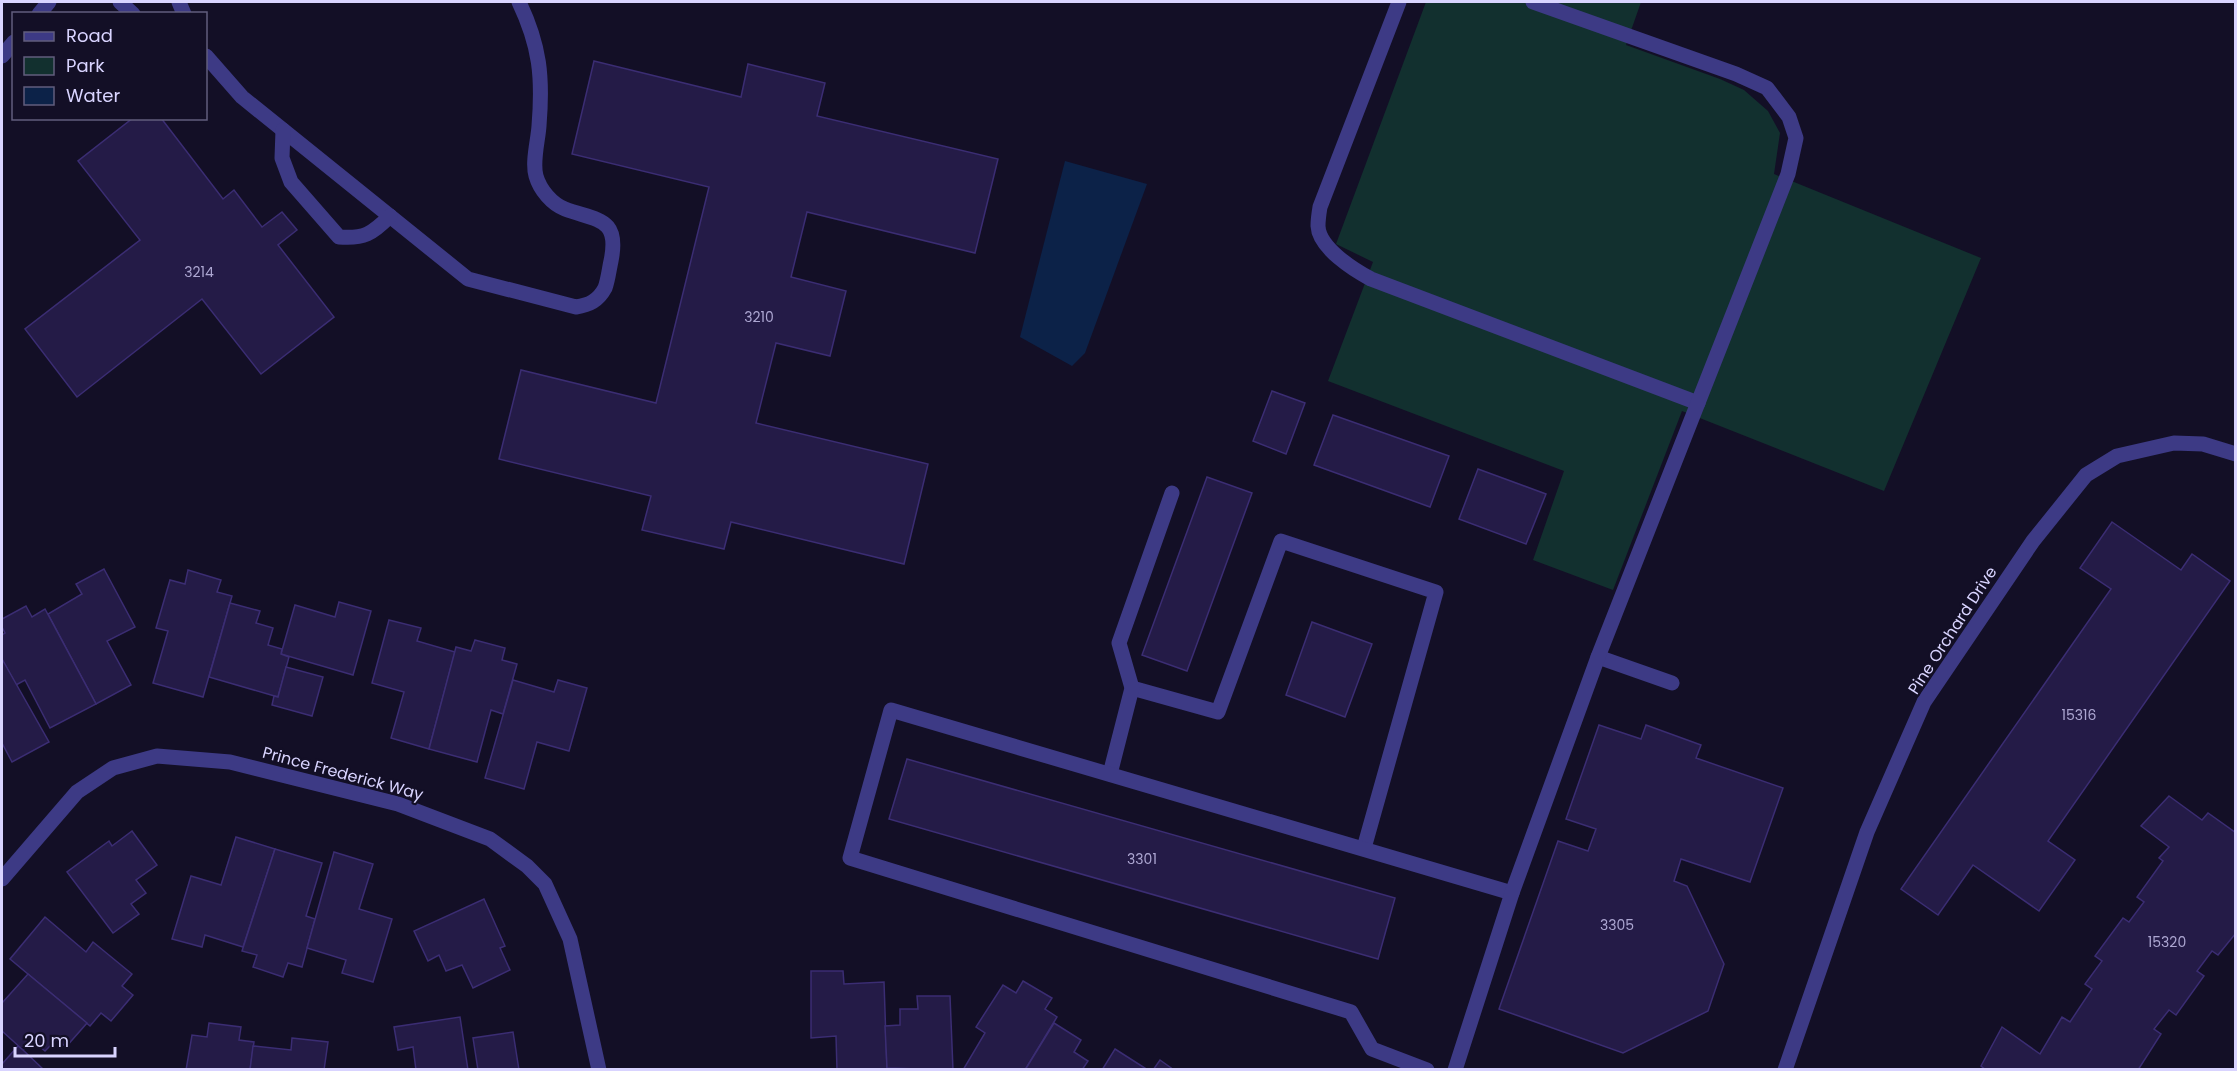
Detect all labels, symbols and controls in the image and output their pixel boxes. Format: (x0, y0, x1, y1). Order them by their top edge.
legend (12, 12, 207, 120)
text: Road (66, 23, 113, 48)
text: Park (66, 53, 105, 78)
text: Water (66, 83, 120, 108)
house number: 3214 (184, 262, 214, 282)
house number: 3210 (744, 307, 774, 327)
street label: Pine Orchard Drive (1902, 562, 2002, 699)
house number: 15316 (2062, 705, 2097, 725)
street label: Prince Frederick Way (260, 741, 426, 806)
house number: 3301 (1127, 849, 1157, 869)
house number: 3305 (1600, 915, 1634, 935)
house number: 15320 (2148, 932, 2186, 952)
scale bar (15, 1020, 116, 1058)
text: 20 m (24, 1028, 69, 1053)

